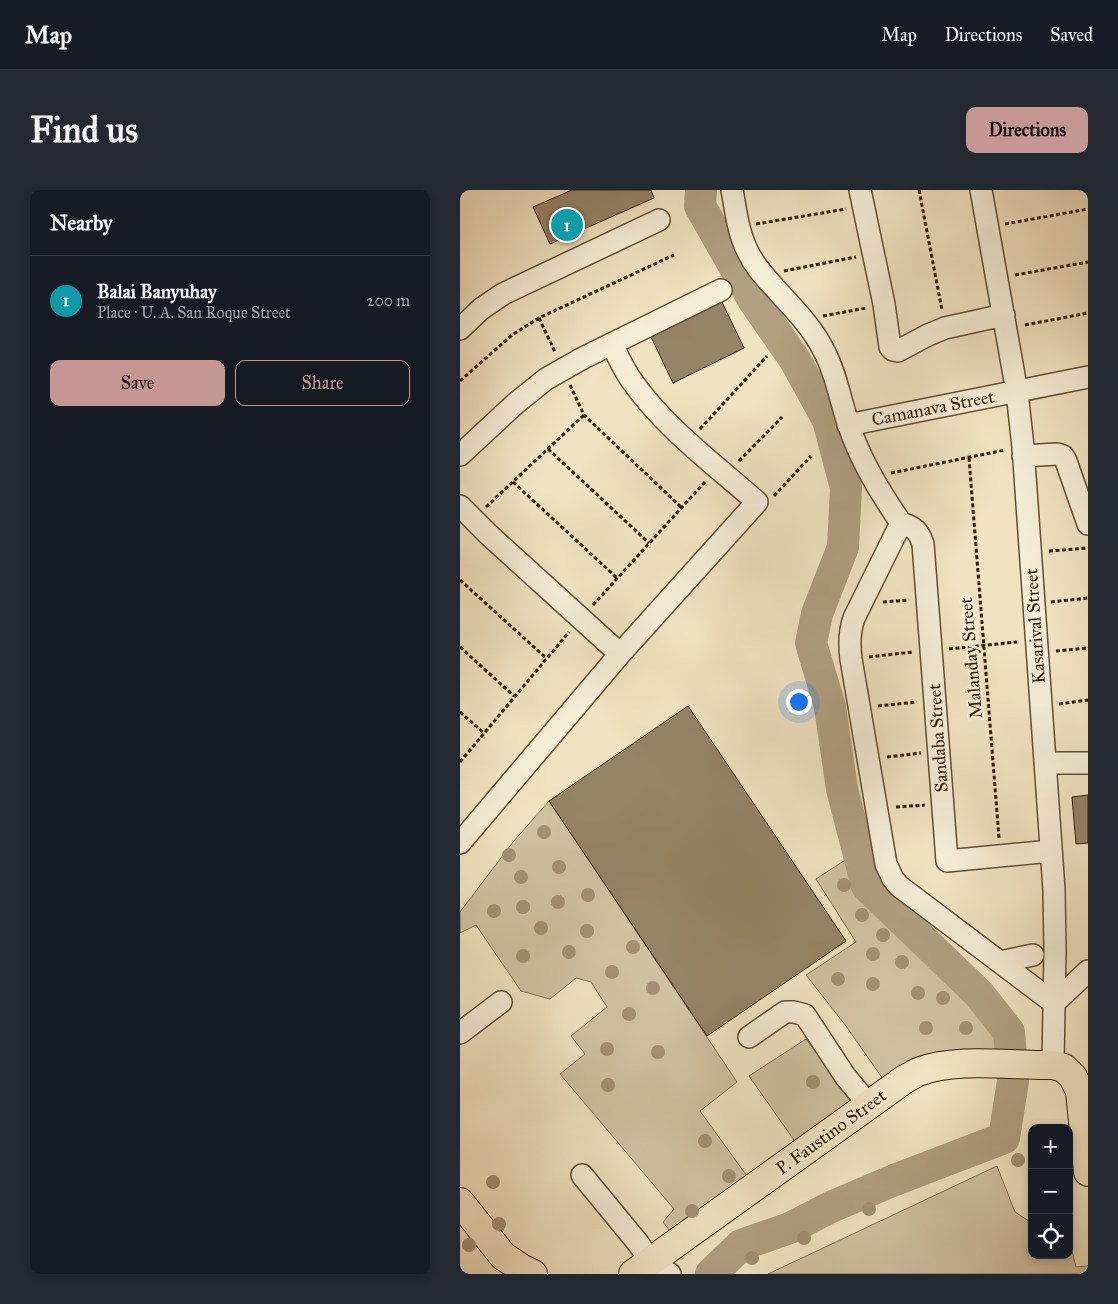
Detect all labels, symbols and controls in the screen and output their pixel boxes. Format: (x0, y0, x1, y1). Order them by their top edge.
text: Map (25, 20, 72, 50)
text: Map (881, 24, 917, 46)
text: Directions (945, 24, 1022, 46)
text: Saved (1050, 24, 1093, 46)
button: Directions (966, 107, 1088, 153)
text: Find us (30, 109, 138, 152)
pin: 1 (551, 206, 583, 244)
text: Nearby (50, 210, 113, 236)
text: Balai Banyuhay (97, 280, 217, 303)
text: 1 (63, 291, 69, 310)
text: 200 m (367, 291, 410, 310)
text: Place · U. A. San Roque Street (97, 303, 291, 322)
button: Save (50, 360, 225, 406)
button: Share (235, 360, 410, 406)
street label: Camanava Street (870, 385, 997, 431)
street label: Kasarival Street (1020, 567, 1050, 684)
street label: Malanday Street (955, 596, 987, 720)
street label: Sandaba Street (923, 682, 953, 793)
your location (786, 689, 812, 715)
street label: P. Faustino Street (772, 1084, 891, 1179)
map controls (1028, 1124, 1073, 1259)
button: + (1028, 1124, 1073, 1169)
button: − (1028, 1169, 1073, 1214)
button: locate (1028, 1214, 1073, 1259)

